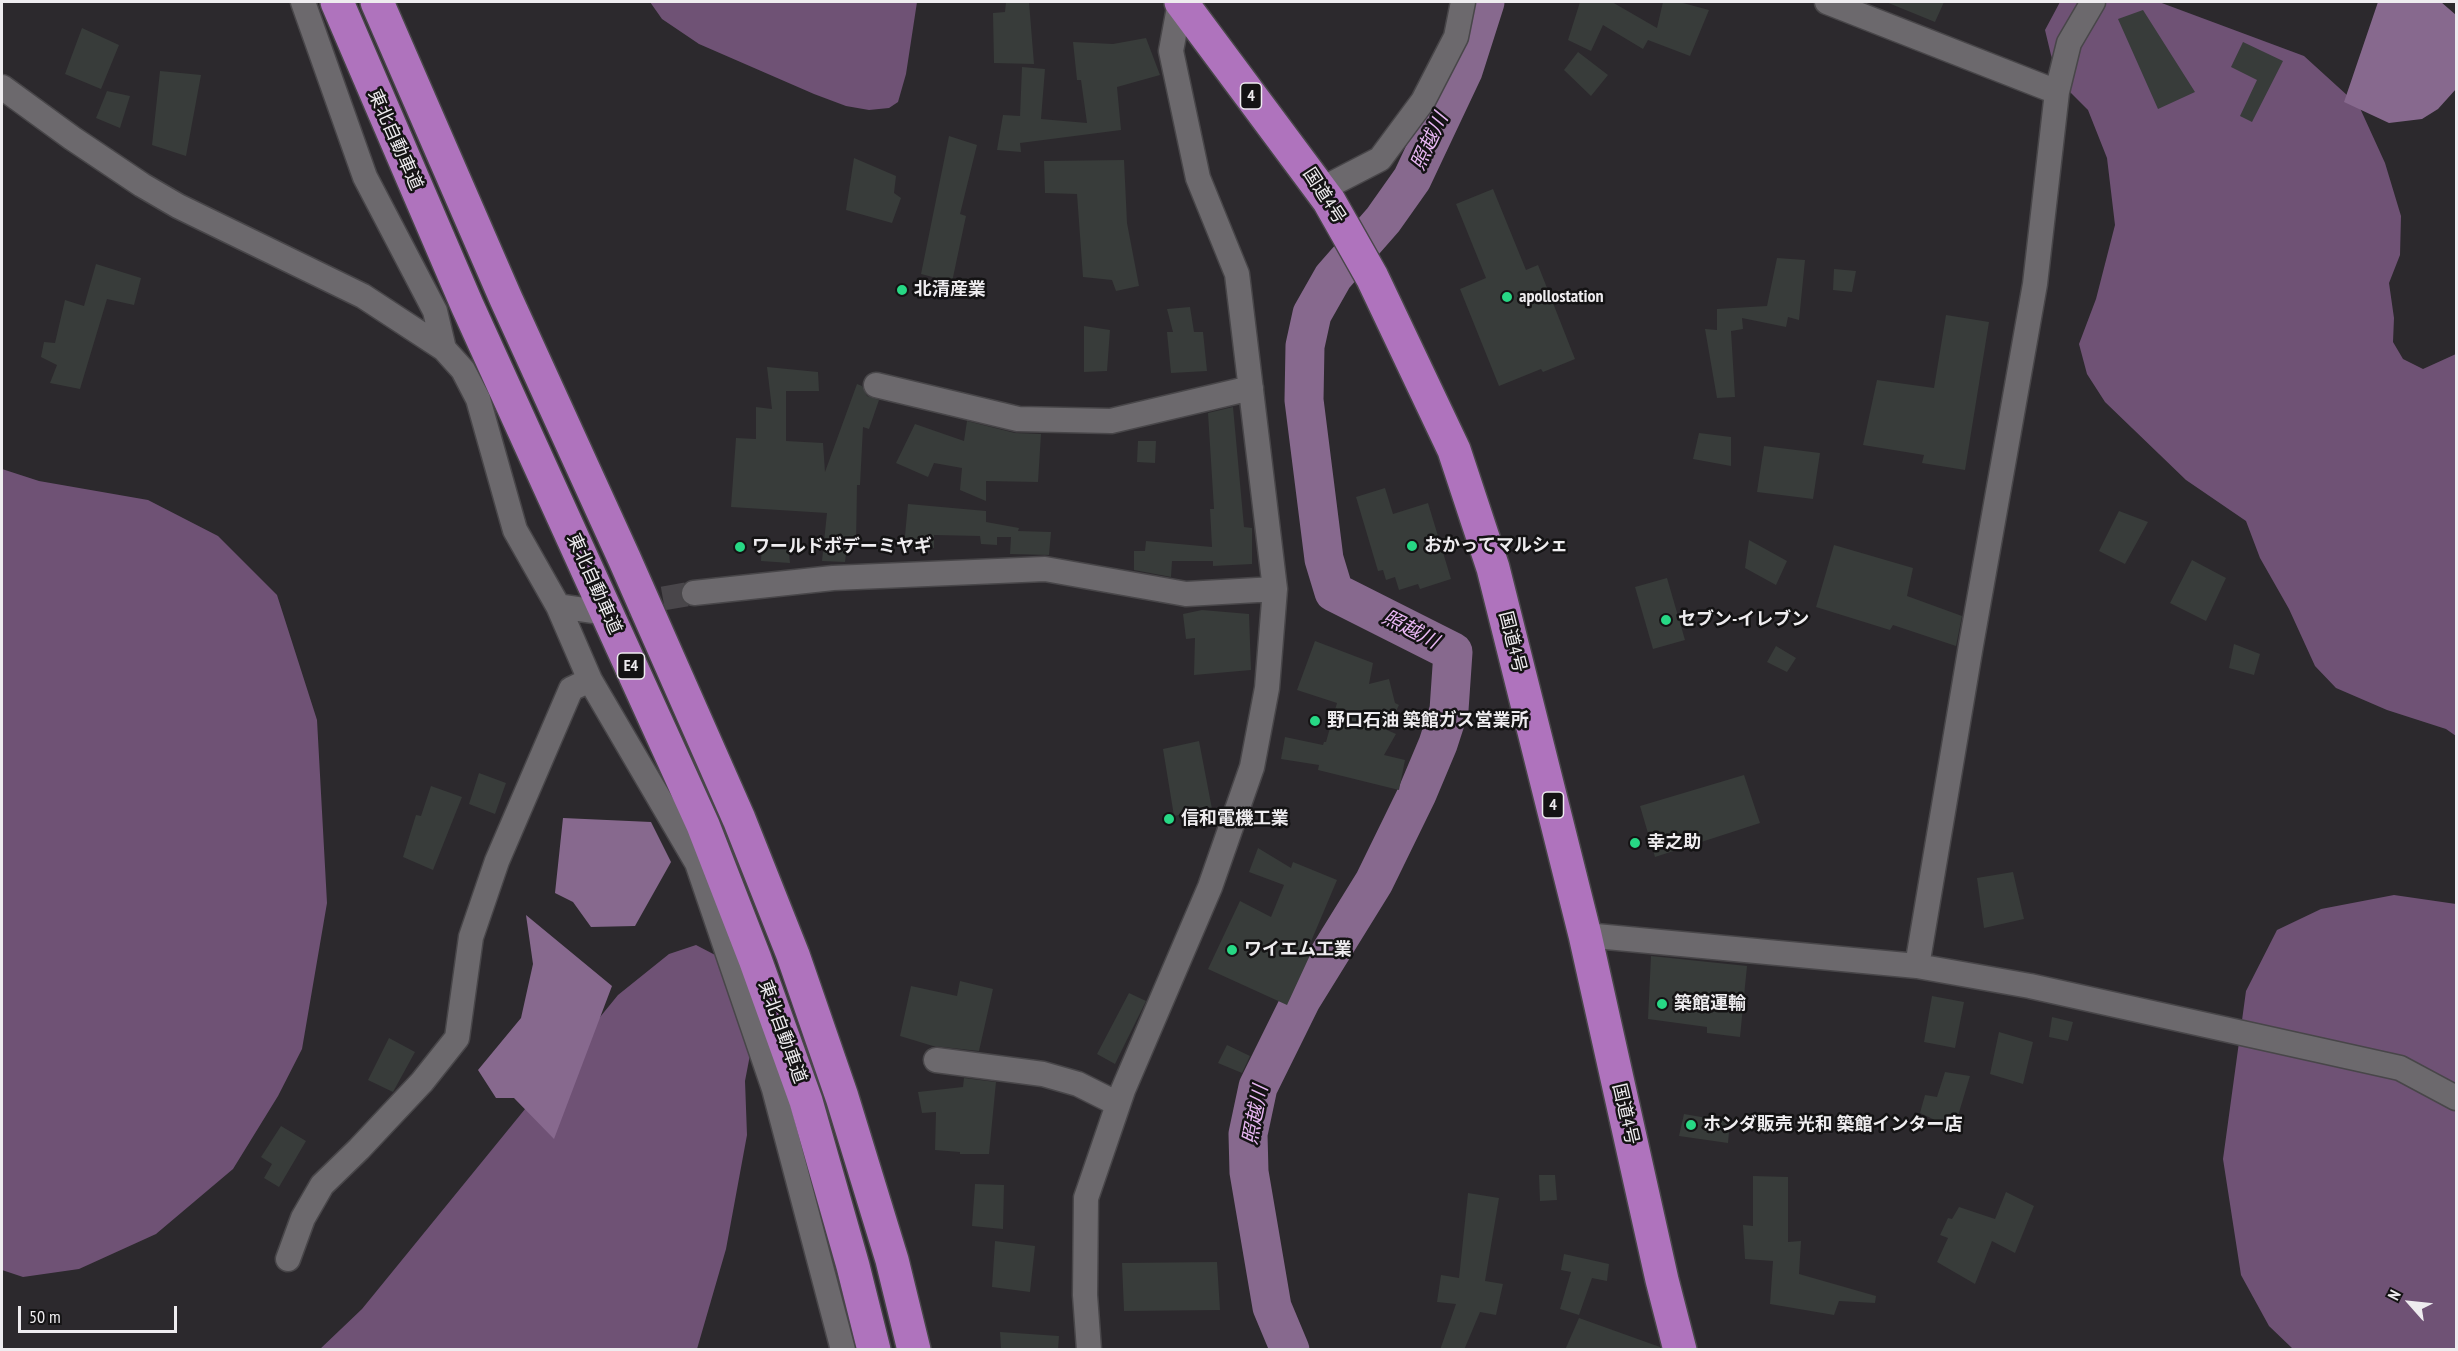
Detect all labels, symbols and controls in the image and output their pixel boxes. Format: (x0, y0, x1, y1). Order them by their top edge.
road number: 4 (1240, 83, 1262, 109)
street label: 東北自動車道 (363, 86, 427, 194)
water label: 照越川 (1406, 110, 1454, 174)
street label: 国道4号 (1298, 164, 1350, 228)
place label: 北清産業 (914, 279, 986, 301)
marker: 北清産業 (895, 283, 909, 297)
place label: apollostation (1519, 286, 1604, 308)
marker: apollostation (1500, 290, 1514, 304)
street label: 東北自動車道 (562, 530, 626, 638)
place label: おかってマルシェ (1424, 535, 1568, 557)
place label: ワールドボデーミヤギ (752, 536, 932, 558)
marker: おかってマルシェ (1405, 539, 1419, 553)
marker: ワールドボデーミヤギ (733, 540, 747, 554)
water label: 照越川 (1378, 606, 1442, 654)
street label: 国道4号 (1494, 609, 1530, 675)
place label: セブン-イレブン (1678, 609, 1809, 631)
marker: セブン-イレブン (1659, 613, 1673, 627)
road number: E4 (618, 653, 644, 679)
place label: 野口石油 築館ガス営業所 (1327, 710, 1529, 732)
marker: 野口石油 築館ガス営業所 (1308, 714, 1322, 728)
road number: 4 (1542, 792, 1564, 818)
place label: 信和電機工業 (1181, 808, 1289, 830)
marker: 信和電機工業 (1162, 812, 1176, 826)
place label: 幸之助 (1647, 832, 1701, 854)
marker: 幸之助 (1628, 836, 1642, 850)
place label: ワイエム工業 (1244, 939, 1352, 961)
marker: ワイエム工業 (1225, 943, 1239, 957)
street label: 東北自動車道 (753, 978, 811, 1086)
place label: 築館運輸 (1674, 993, 1746, 1015)
marker: 築館運輸 (1655, 997, 1669, 1011)
street label: 国道4号 (1607, 1081, 1643, 1147)
water label: 照越川 (1238, 1083, 1274, 1147)
place label: ホンダ販売 光和 築館インター店 (1703, 1114, 1962, 1136)
marker: ホンダ販売 光和 築館インター店 (1684, 1118, 1698, 1132)
north arrow (2380, 1273, 2440, 1333)
text: N (2383, 1286, 2405, 1303)
scale bar (21, 1294, 180, 1332)
text: 50 m (29, 1305, 61, 1328)

